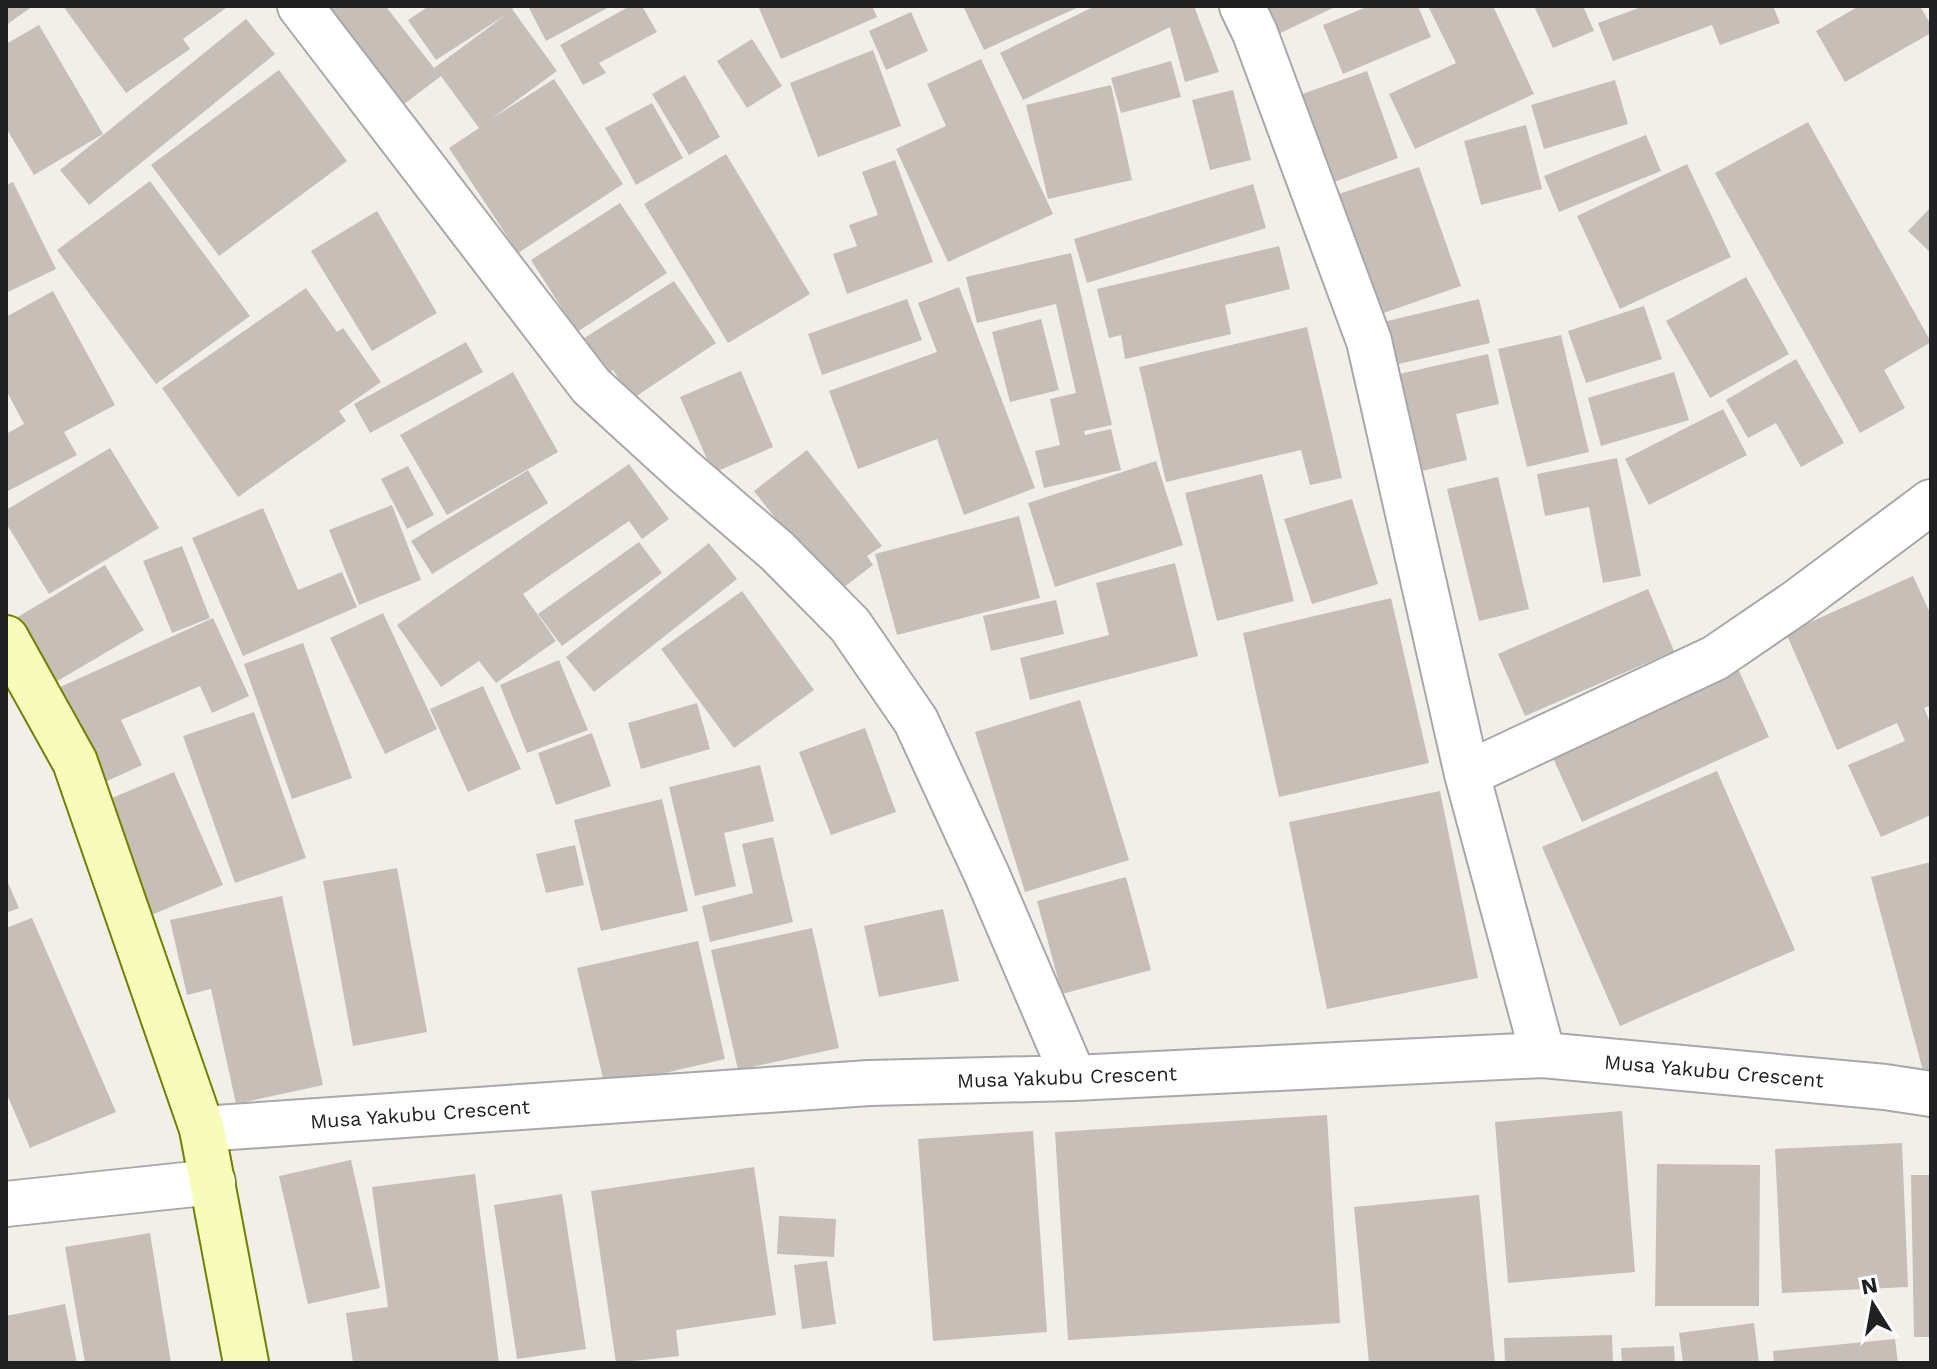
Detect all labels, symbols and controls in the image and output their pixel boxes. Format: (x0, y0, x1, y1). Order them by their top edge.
street label: Musa Yakubu Crescent (1603, 1049, 1825, 1093)
street label: Musa Yakubu Crescent (957, 1061, 1178, 1093)
street label: Musa Yakubu Crescent (309, 1094, 531, 1134)
north arrow (1833, 1265, 1913, 1345)
text: N (1859, 1272, 1880, 1300)

